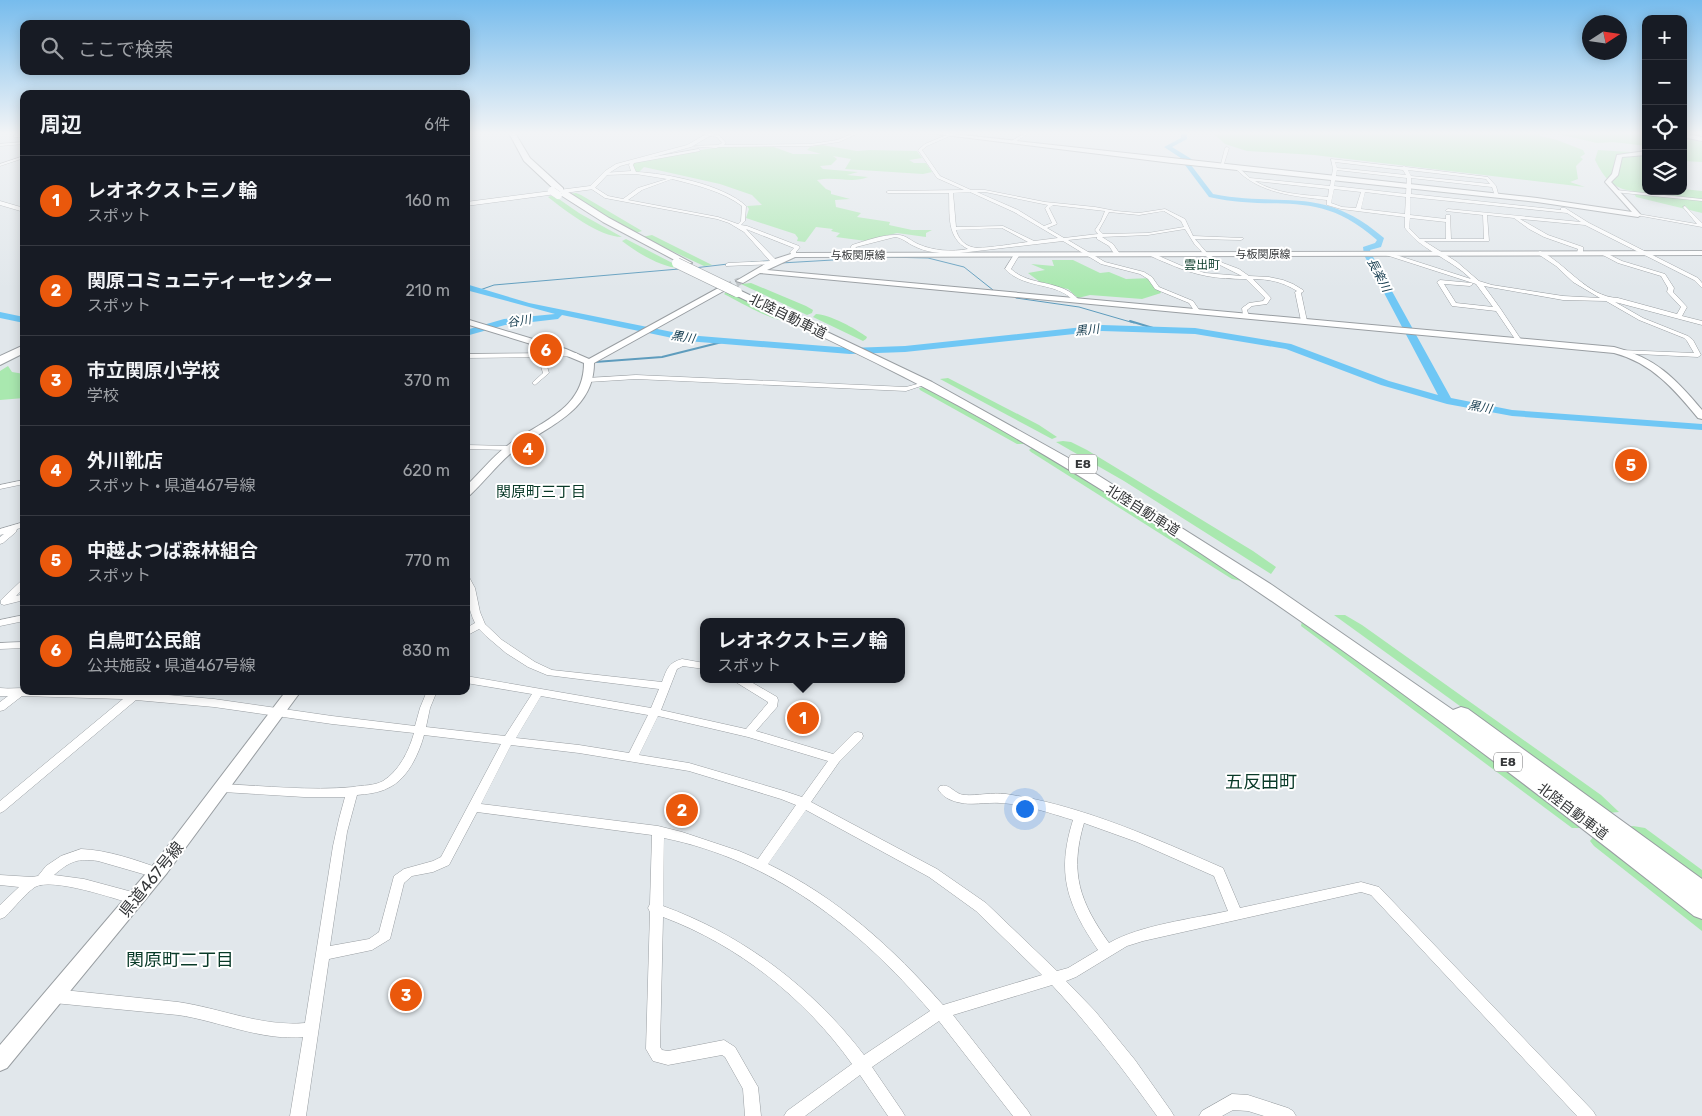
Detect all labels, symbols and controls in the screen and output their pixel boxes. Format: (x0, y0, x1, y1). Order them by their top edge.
north arrow (1582, 15, 1627, 60)
map controls (1642, 15, 1687, 195)
button: + (1642, 15, 1687, 60)
search box (20, 20, 470, 75)
icon: search (38, 34, 66, 62)
text: ここで検索 (78, 38, 173, 61)
button: − (1642, 60, 1687, 105)
button: locate (1642, 105, 1687, 150)
text: 周辺 (40, 112, 82, 137)
text: 6件 (424, 115, 450, 134)
button: layers (1642, 150, 1687, 195)
text: レオネクスト三ノ輪 (87, 179, 257, 202)
text: 1 (52, 191, 60, 210)
text: 160 m (405, 191, 450, 210)
text: スポット (87, 206, 151, 225)
street label: 与板関原線 (1236, 248, 1291, 261)
street label: 与板関原線 (831, 249, 886, 262)
water label: 長楽川 (1364, 256, 1395, 296)
district label: 雲出町 (1184, 258, 1220, 272)
text: 関原コミュニティーセンター (87, 269, 333, 292)
text: 2 (51, 281, 61, 300)
text: 210 m (405, 281, 450, 300)
street label: 北陸自動車道 (746, 290, 829, 343)
text: スポット (87, 296, 151, 315)
water label: 谷川 (506, 312, 534, 330)
water label: 黒川 (1074, 322, 1102, 338)
water label: 黒川 (670, 328, 698, 346)
pin: 6 (530, 331, 562, 369)
text: 市立関原小学校 (87, 359, 220, 382)
text: 3 (51, 371, 61, 390)
text: 370 m (404, 371, 450, 390)
text: 学校 (87, 386, 119, 405)
water label: 黒川 (1467, 398, 1495, 416)
pin: 4 (512, 430, 544, 468)
pin: 5 (1615, 446, 1647, 484)
text: 外川靴店 (87, 449, 163, 472)
road number: E8 (1069, 454, 1097, 474)
text: 4 (51, 461, 61, 480)
text: 620 m (403, 461, 450, 480)
text: スポット · 県道467号線 (87, 476, 255, 495)
street label: 北陸自動車道 (1103, 481, 1183, 540)
district label: 関原町三丁目 (496, 483, 586, 501)
text: 中越よつば森林組合 (87, 539, 258, 562)
text: 5 (51, 551, 61, 570)
text: 770 m (405, 551, 450, 570)
text: スポット (87, 566, 151, 585)
popup (700, 618, 905, 683)
text: 白鳥町公民館 (87, 629, 201, 652)
text: レオネクスト三ノ輪 (717, 629, 888, 652)
text: 6 (51, 641, 61, 660)
text: 830 m (402, 641, 450, 660)
text: 公共施設 · 県道467号線 (87, 656, 255, 675)
text: スポット (717, 656, 781, 675)
pin: 1 (787, 699, 819, 737)
road number: E8 (1494, 752, 1522, 772)
district label: 五反田町 (1225, 771, 1297, 793)
street label: 北陸自動車道 (1534, 779, 1611, 843)
pin: 2 (666, 791, 698, 829)
your location (1012, 796, 1038, 822)
street label: 県道467号線 (115, 838, 187, 921)
district label: 関原町二丁目 (126, 949, 234, 971)
pin: 3 (390, 976, 422, 1014)

